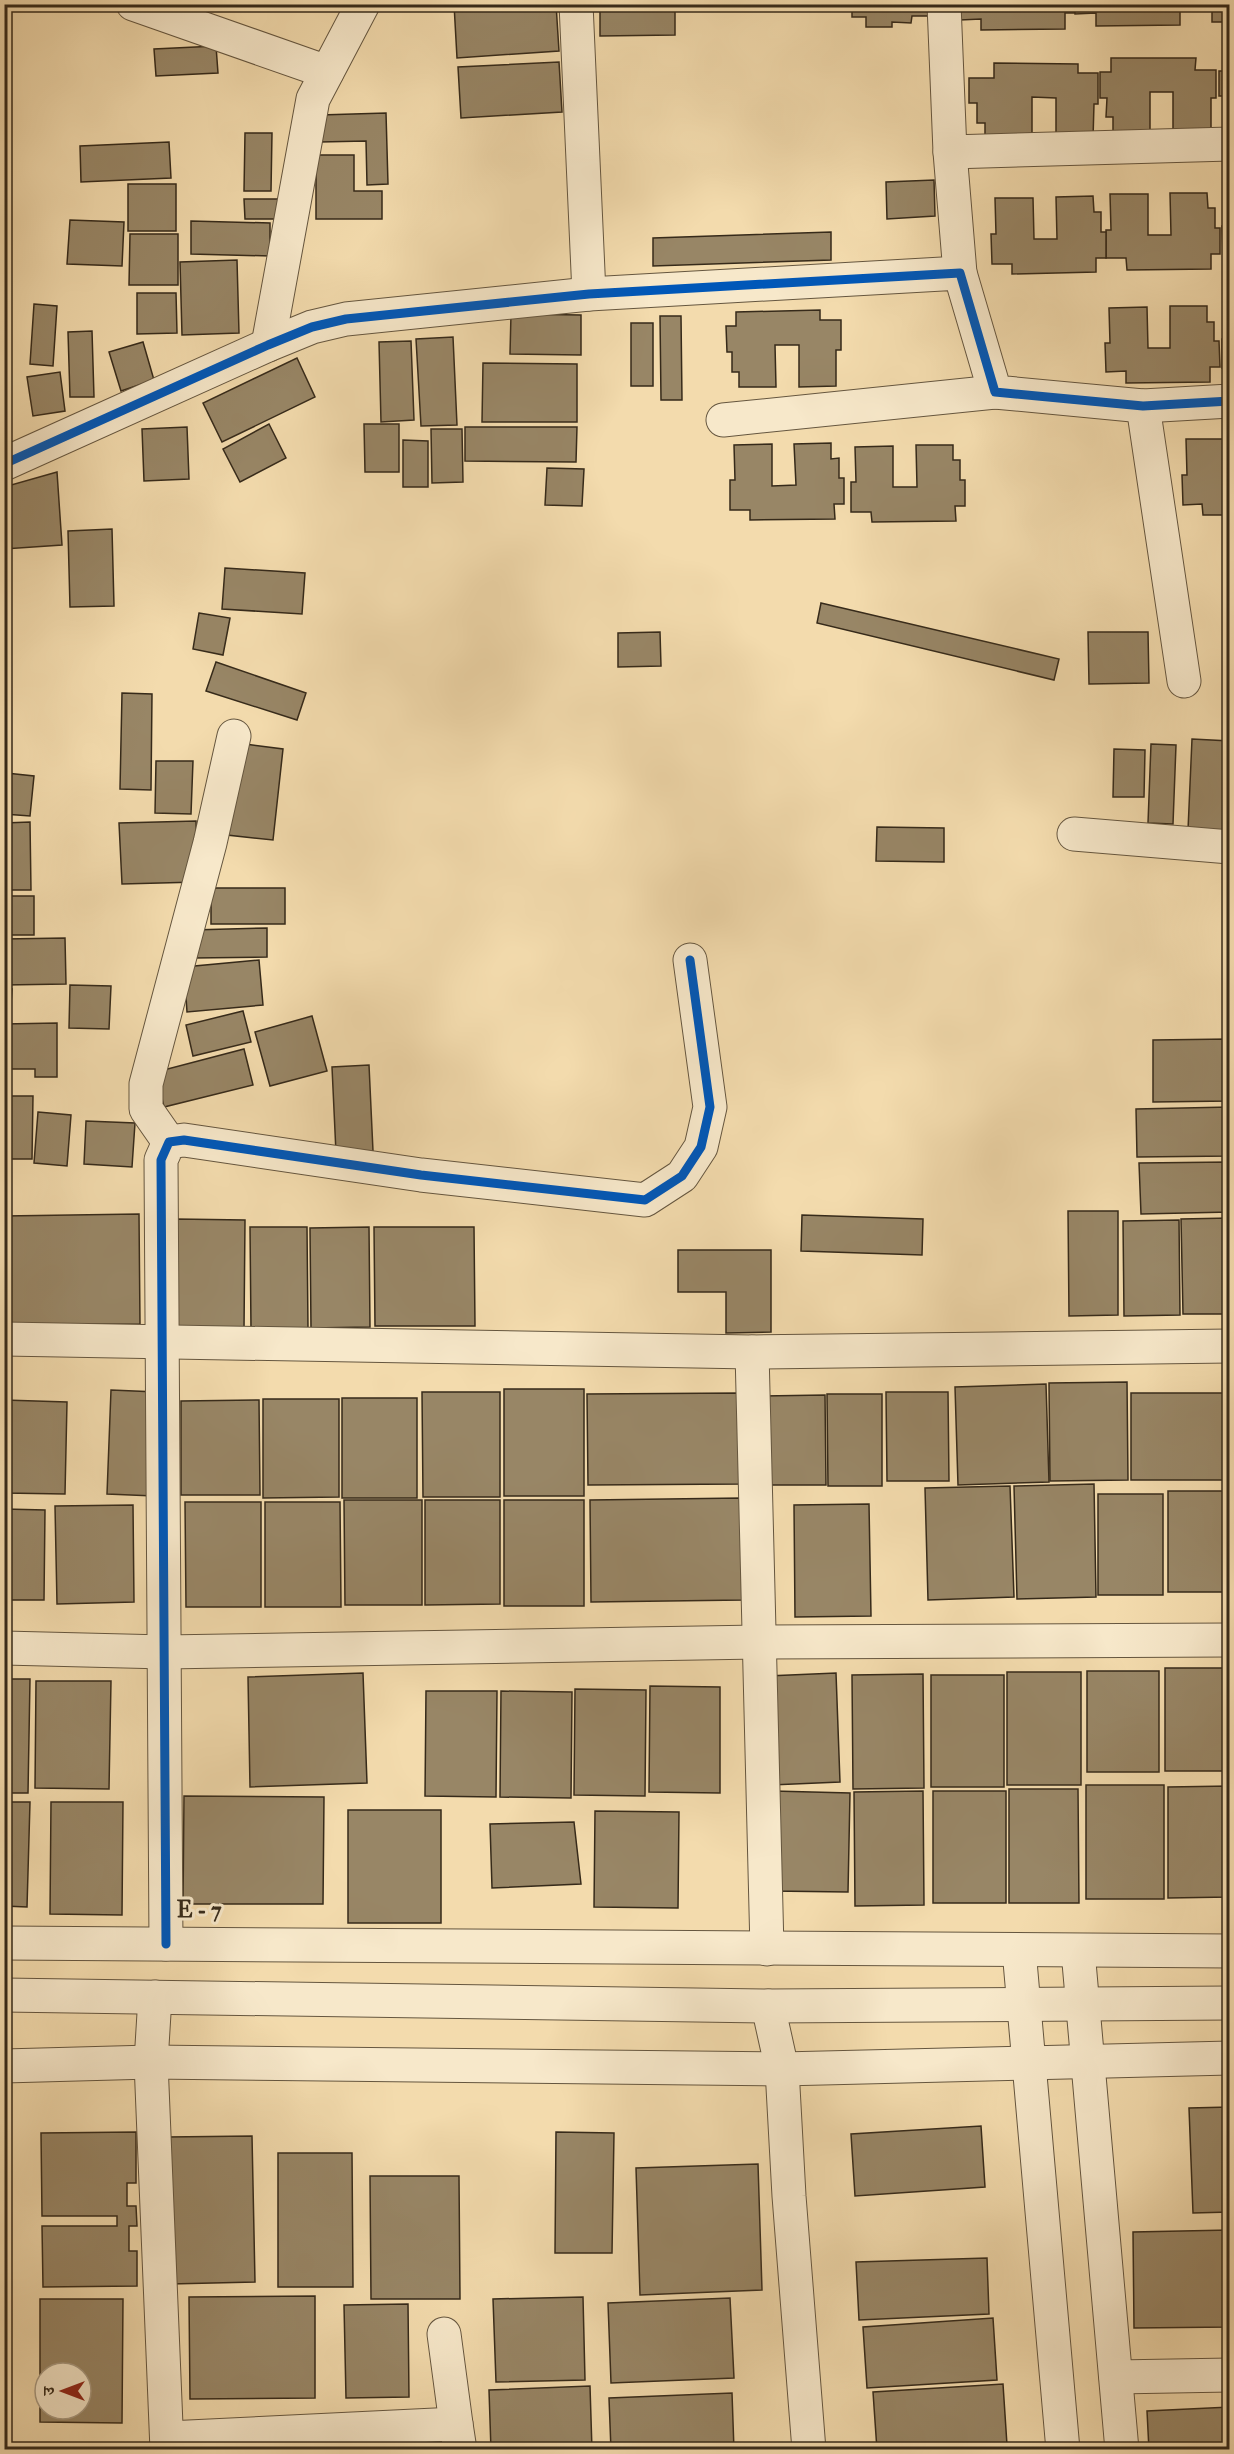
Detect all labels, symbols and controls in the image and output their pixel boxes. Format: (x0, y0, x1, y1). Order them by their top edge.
district label: E - 7 (177, 1896, 222, 1924)
north arrow (33, 2361, 93, 2421)
text: उ (39, 2385, 59, 2396)

